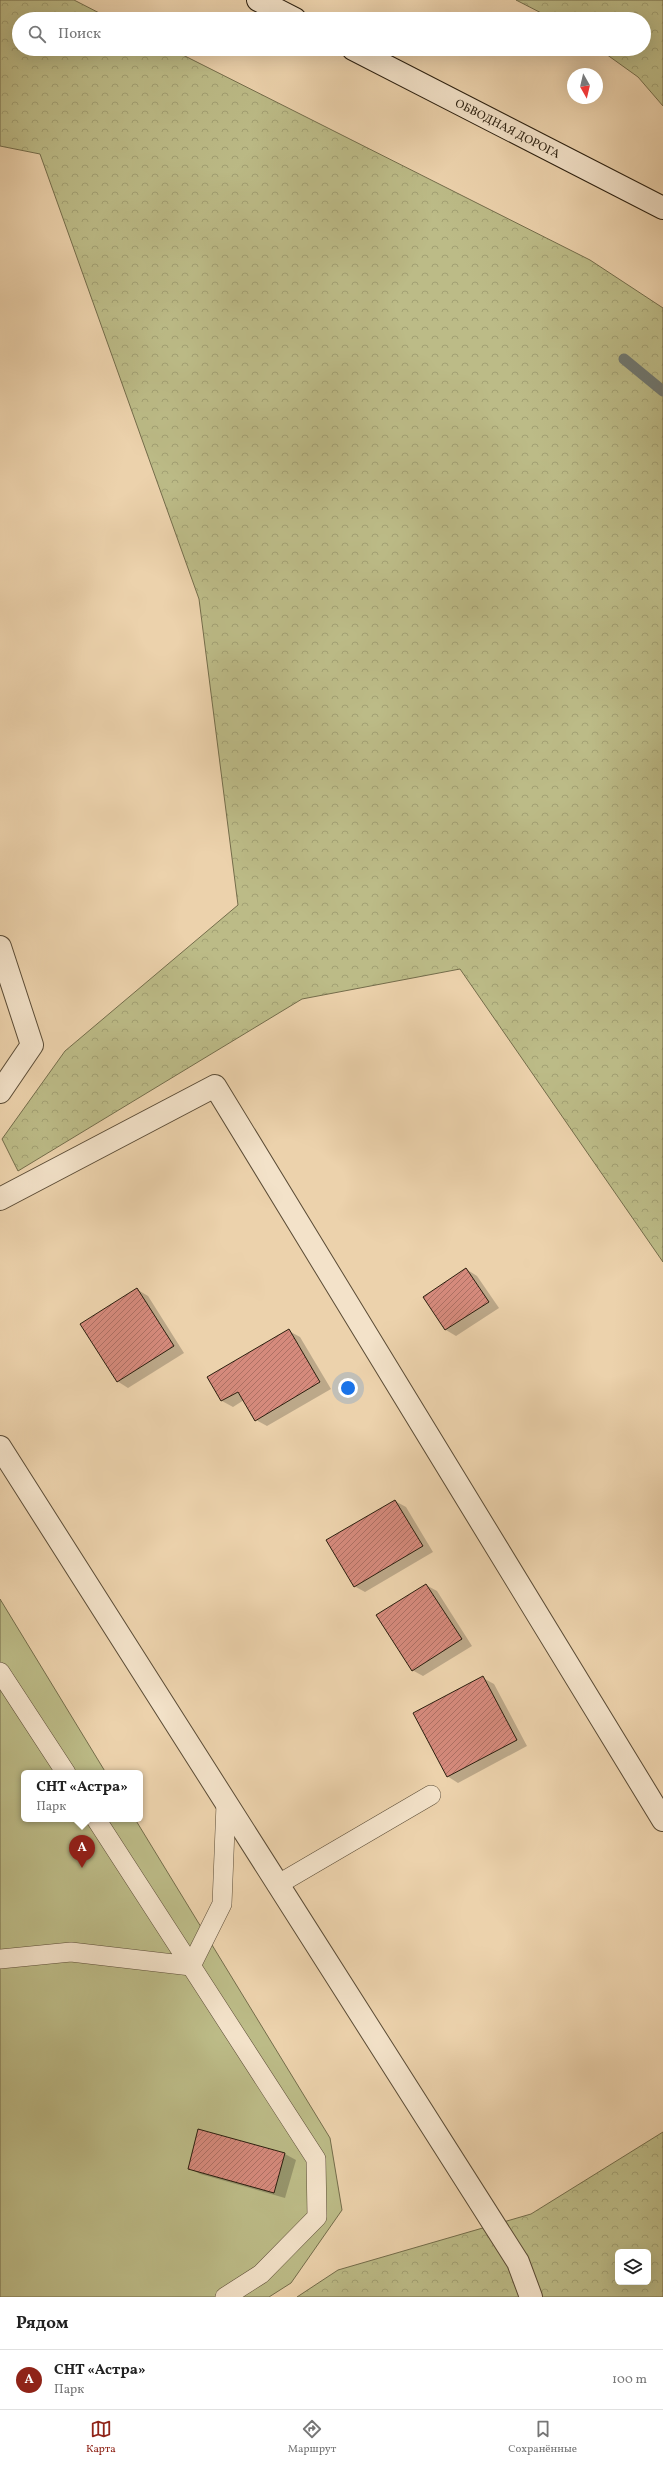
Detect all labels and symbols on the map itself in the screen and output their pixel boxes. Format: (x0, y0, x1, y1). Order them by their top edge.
north arrow (567, 68, 603, 104)
street label: ОБВОДНАЯ ДОРОГА (452, 96, 563, 163)
your location (338, 1378, 358, 1398)
pin: A (69, 1835, 95, 1868)

